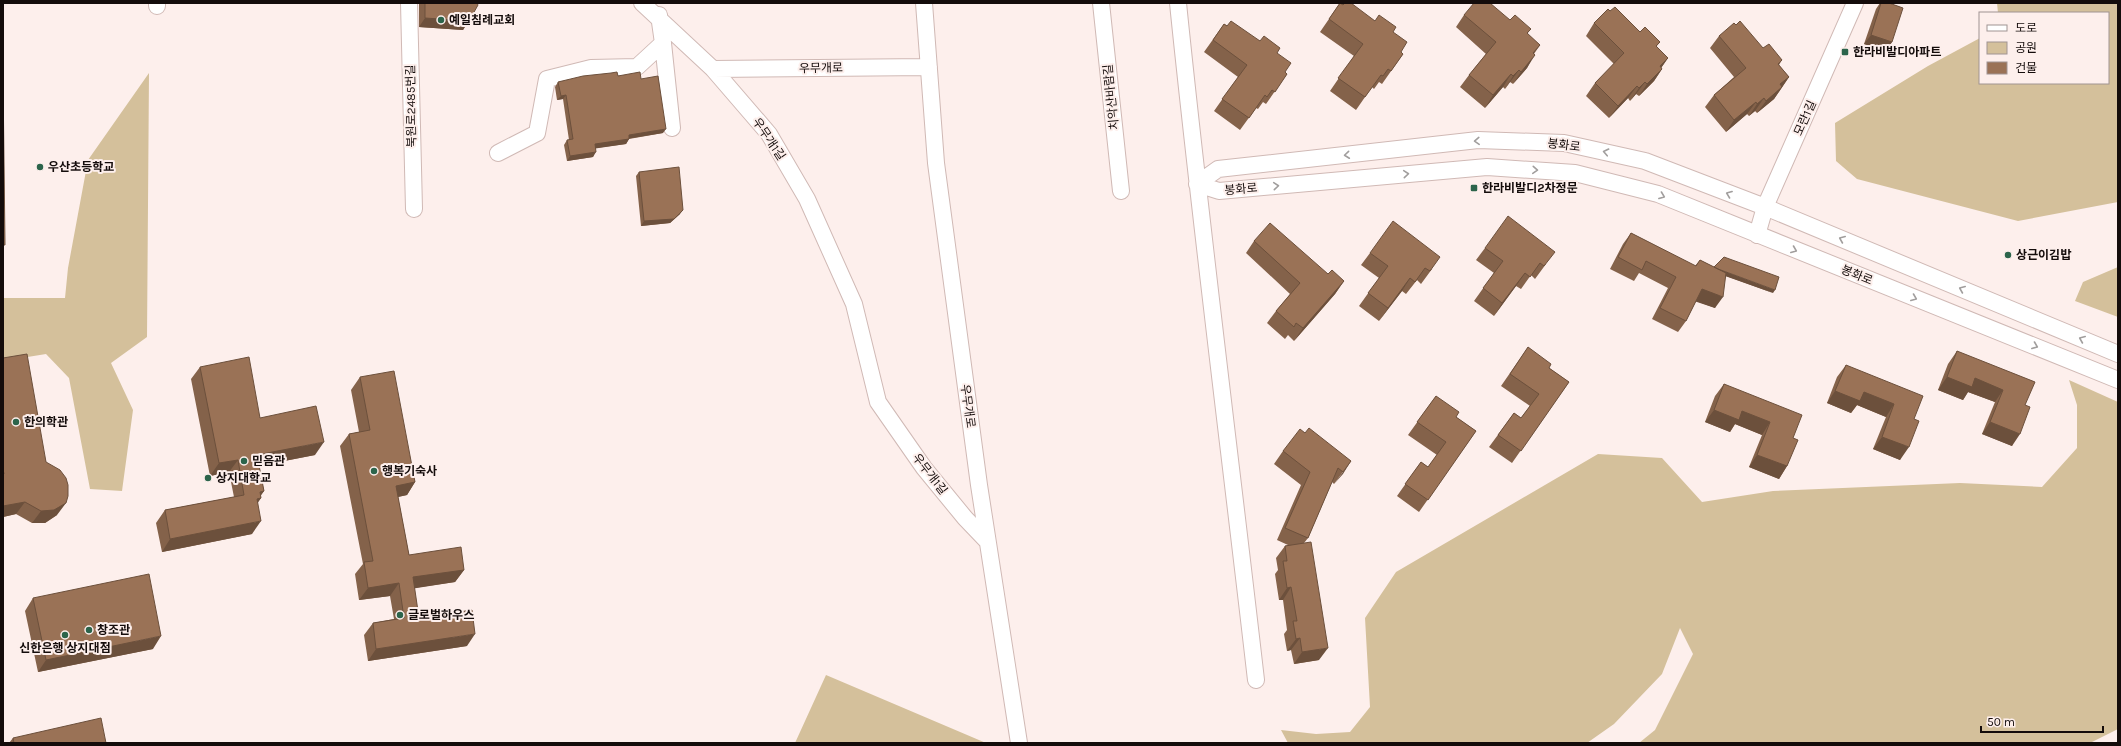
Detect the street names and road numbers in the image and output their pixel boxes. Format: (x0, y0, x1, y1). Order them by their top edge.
street label: 우무개로 (799, 61, 843, 75)
street label: 치악산바람길 (1101, 63, 1121, 131)
street label: 북원로2485번길 (403, 64, 419, 148)
street label: 모란1길 (1791, 98, 1819, 138)
street label: 우무개1길 (750, 115, 788, 163)
street label: 봉화로 (1547, 136, 1581, 154)
street label: 봉화로 (1224, 181, 1258, 197)
street label: 봉화로 (1839, 262, 1875, 288)
street label: 우무개로 (958, 383, 978, 429)
street label: 우무개1길 (910, 451, 950, 497)

